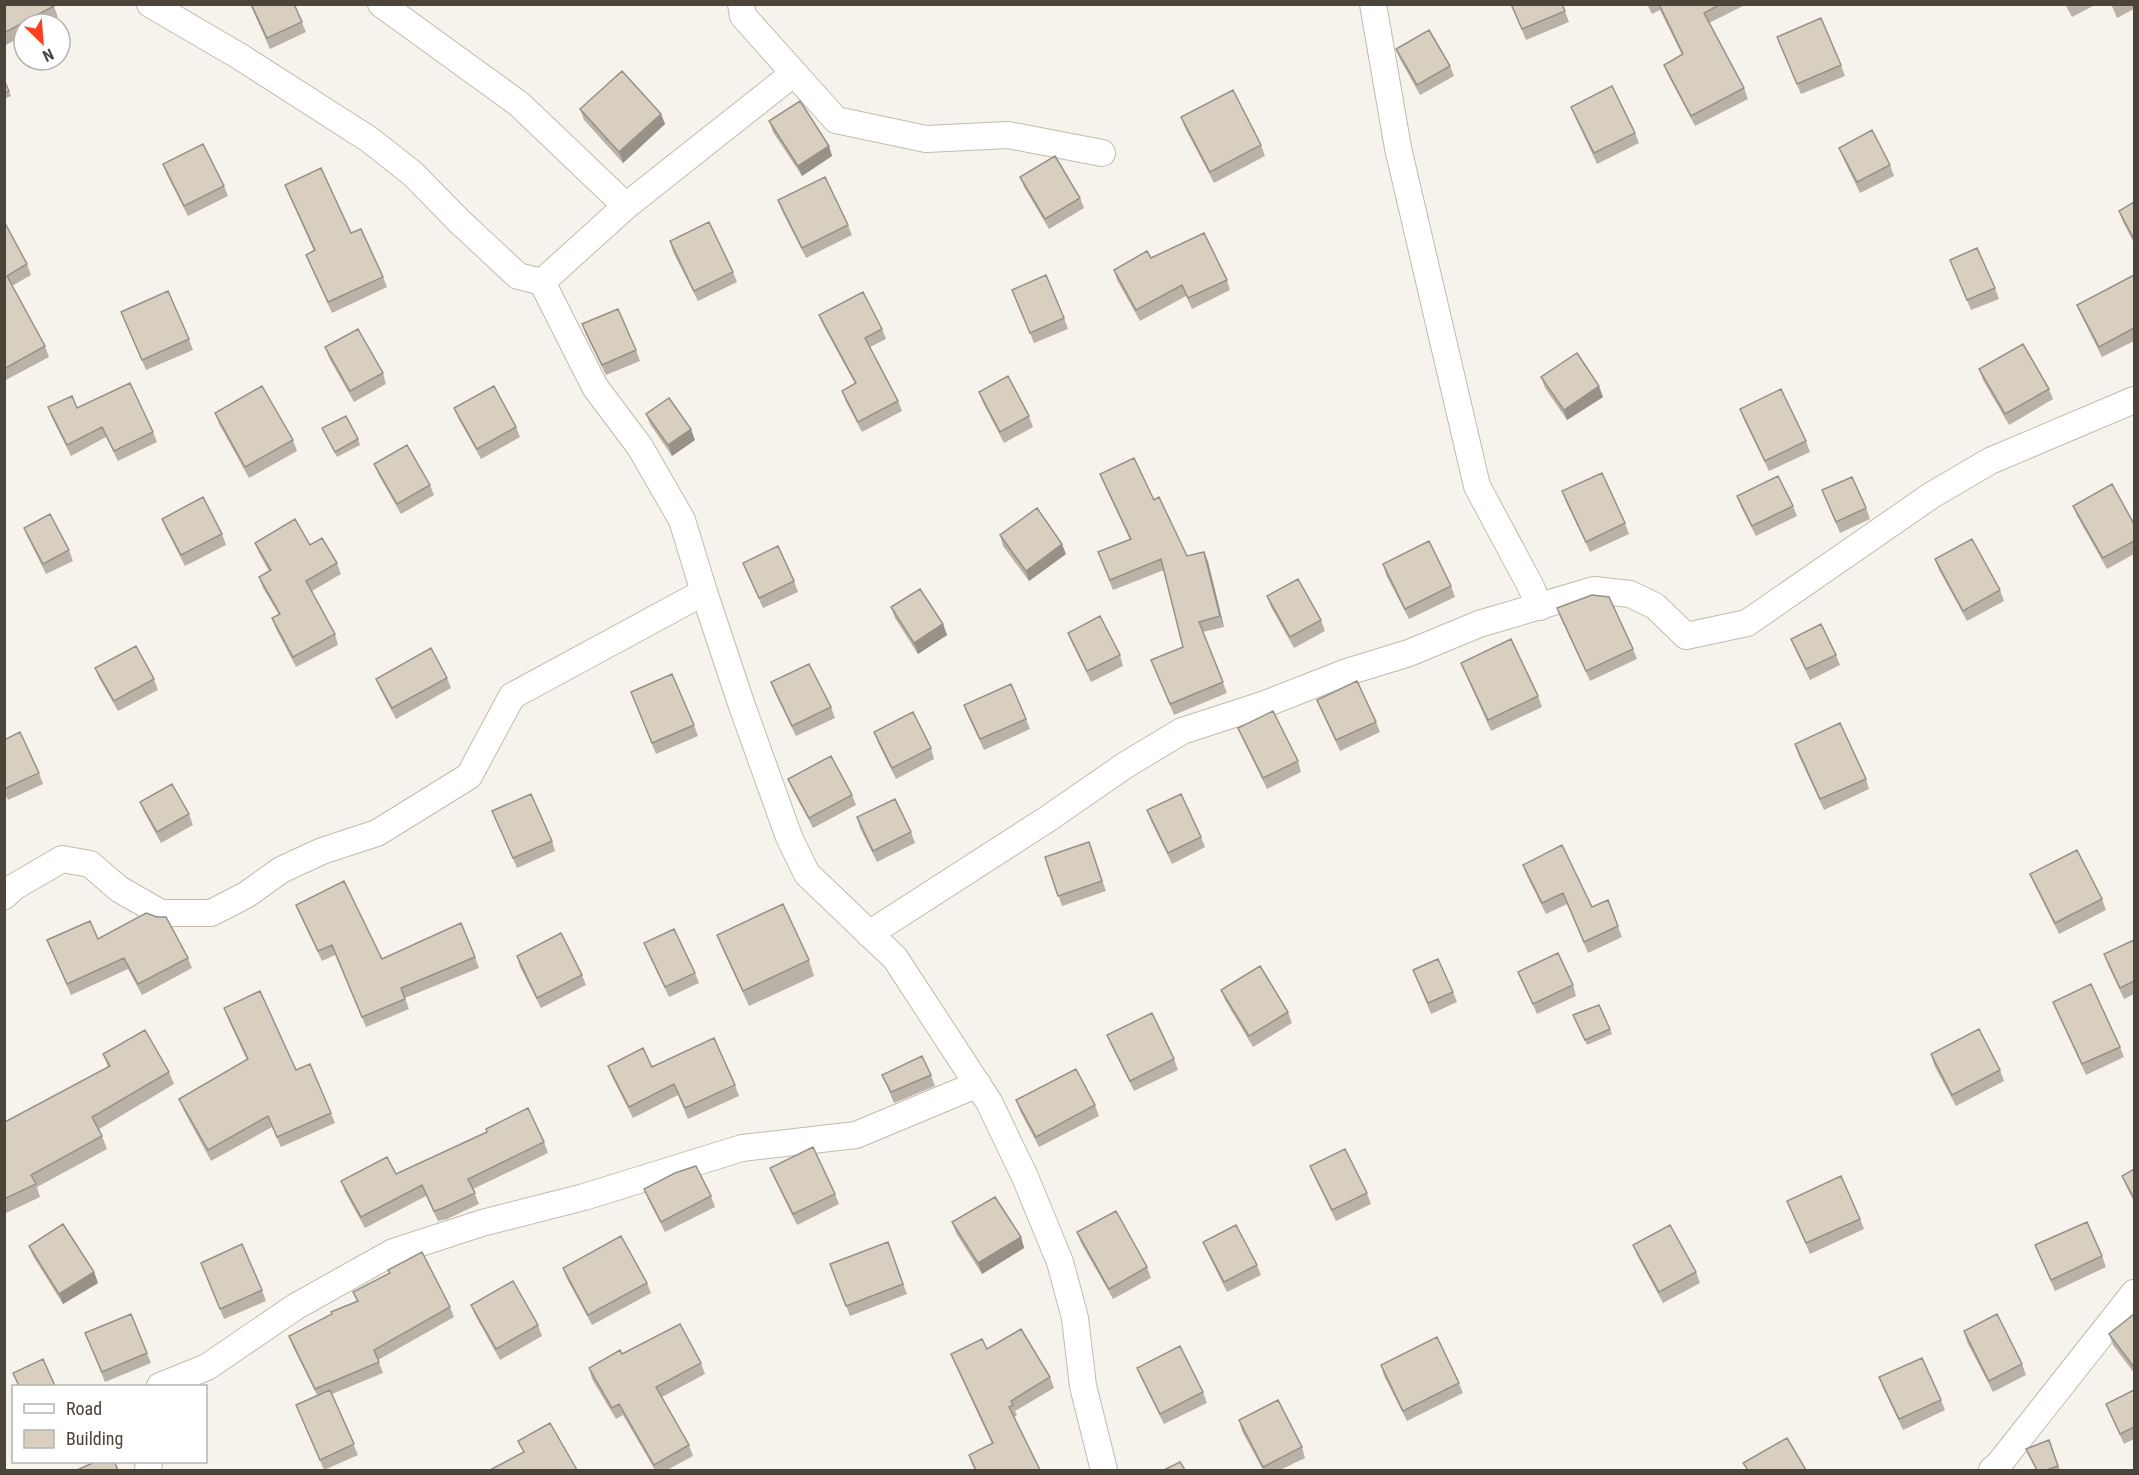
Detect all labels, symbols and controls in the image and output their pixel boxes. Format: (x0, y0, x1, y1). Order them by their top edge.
north arrow (12, 12, 72, 72)
text: N (40, 44, 57, 66)
legend (12, 1385, 207, 1463)
text: Road (66, 1398, 102, 1419)
text: Building (66, 1428, 123, 1449)

